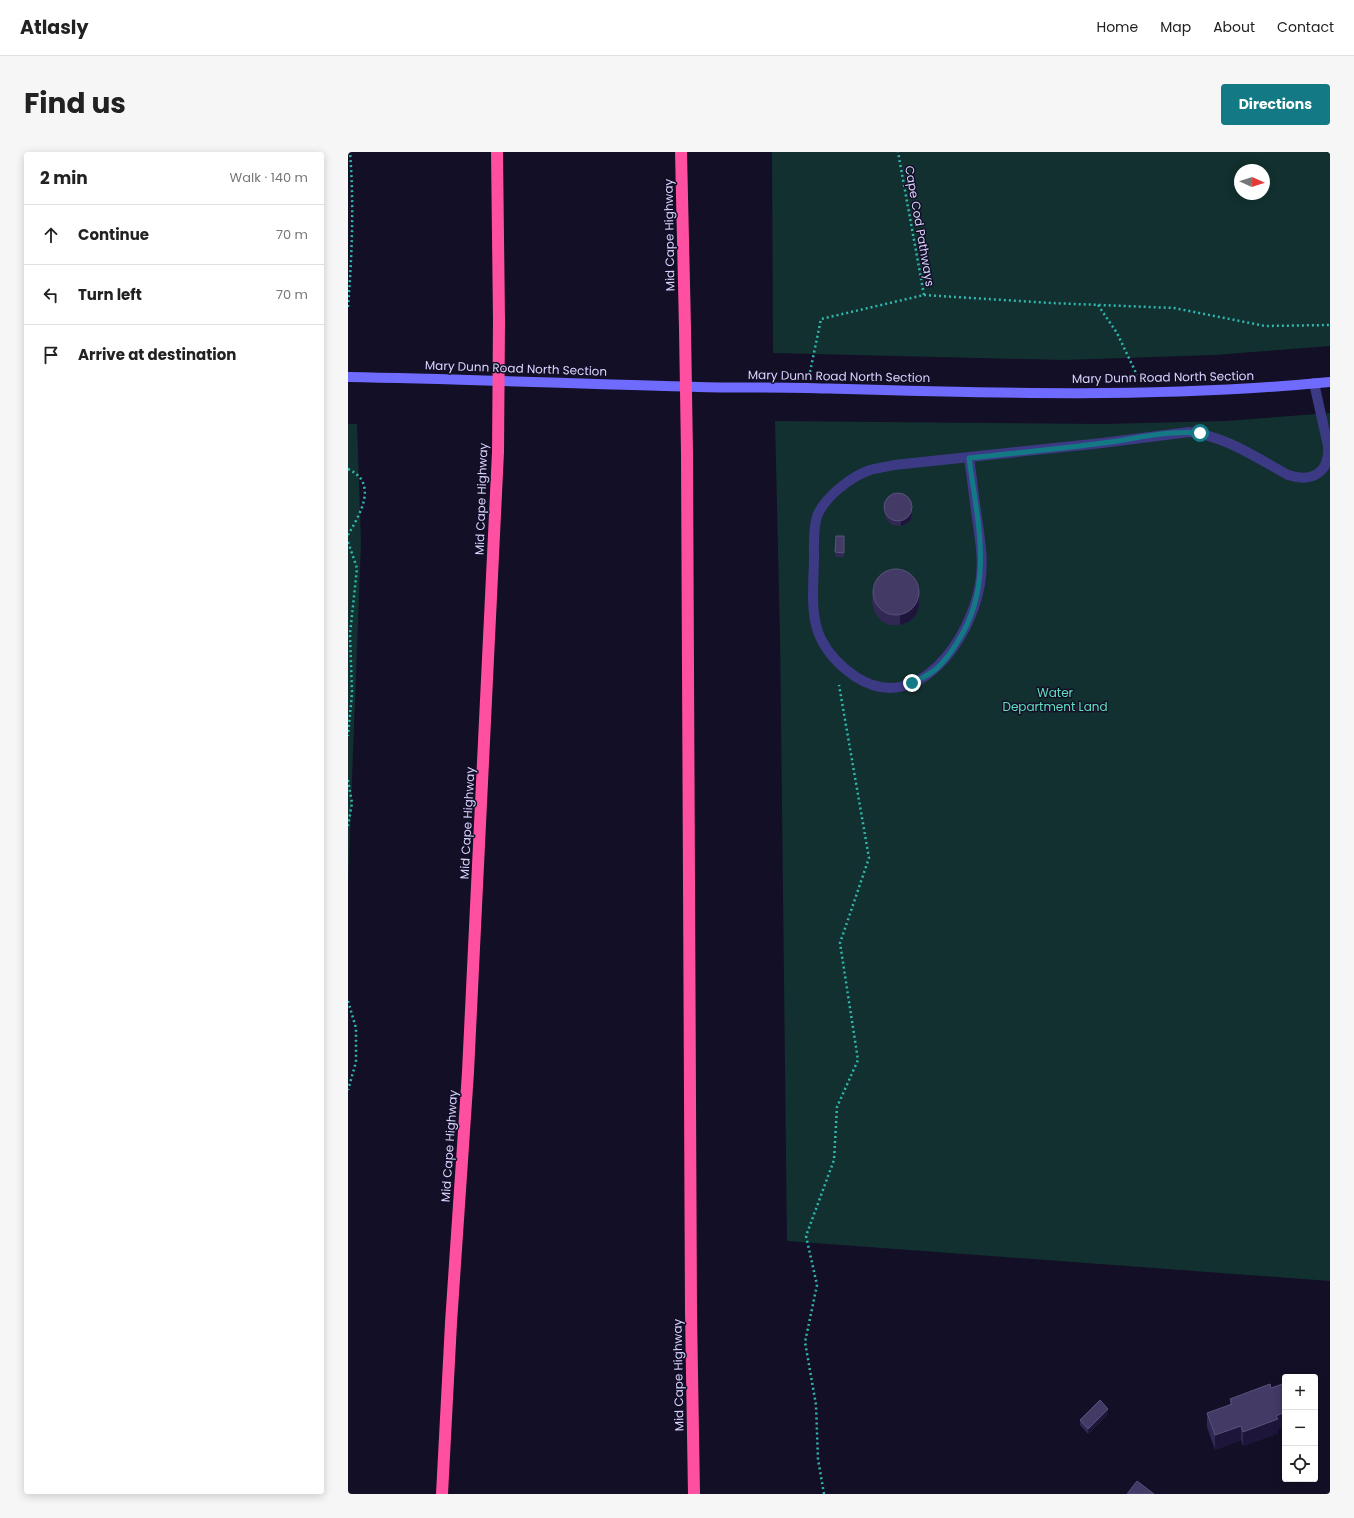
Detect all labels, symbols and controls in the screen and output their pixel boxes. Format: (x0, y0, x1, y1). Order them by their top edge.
text: Atlasly (20, 14, 88, 41)
text: Home (1096, 17, 1138, 37)
text: Map (1160, 17, 1191, 37)
text: About (1213, 17, 1255, 37)
text: Contact (1277, 17, 1334, 37)
text: Find us (24, 84, 126, 123)
button: Directions (1221, 84, 1330, 125)
street label: Cape Cod Pathways (901, 164, 939, 288)
north arrow (1234, 164, 1270, 200)
text: 2 min (40, 166, 88, 190)
text: Walk · 140 m (230, 168, 308, 187)
street label: Mid Cape Highway (660, 178, 678, 291)
icon: ahead (40, 224, 62, 246)
text: Continue (78, 224, 149, 245)
text: 70 m (276, 225, 308, 244)
icon: left (40, 284, 62, 306)
text: Turn left (78, 284, 142, 305)
text: 70 m (276, 285, 308, 304)
icon: arrive (40, 344, 62, 366)
text: Arrive at destination (78, 344, 236, 365)
street label: Mary Dunn Road North Section (425, 356, 607, 380)
street label: Mary Dunn Road North Section (748, 366, 930, 386)
street label: Mary Dunn Road North Section (1072, 367, 1254, 387)
route start (1191, 424, 1209, 442)
street label: Mid Cape Highway (471, 442, 491, 556)
route end (903, 674, 921, 692)
park label: Water Department Land (1002, 684, 1108, 715)
street label: Mid Cape Highway (456, 766, 478, 880)
street label: Mid Cape Highway (437, 1089, 461, 1203)
street label: Mid Cape Highway (669, 1318, 687, 1431)
map controls (1282, 1374, 1318, 1482)
button: + (1282, 1374, 1318, 1410)
button: − (1282, 1410, 1318, 1446)
button: locate (1282, 1446, 1318, 1482)

